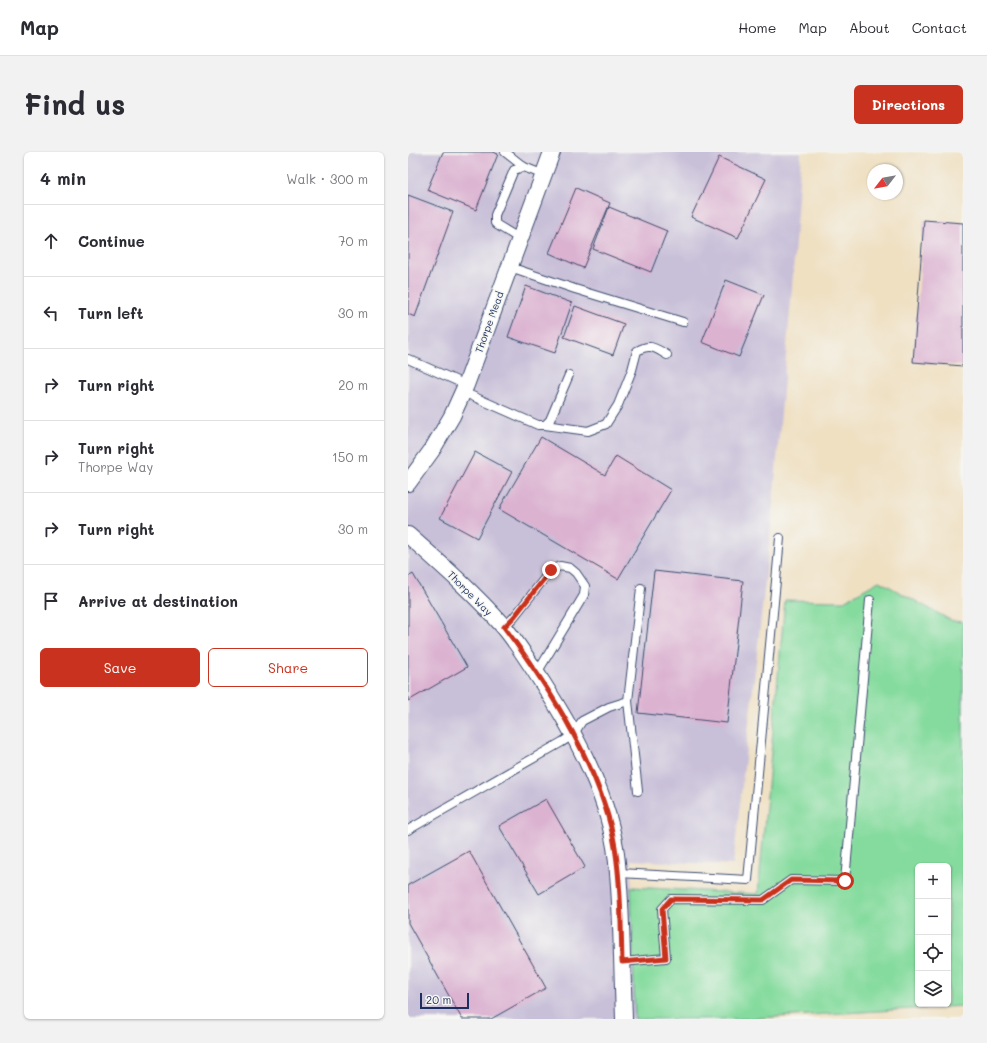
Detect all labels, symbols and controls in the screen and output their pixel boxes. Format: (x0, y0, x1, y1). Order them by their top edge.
text: Map (20, 15, 59, 40)
text: Home (738, 18, 776, 37)
text: Map (798, 18, 827, 37)
text: About (849, 18, 890, 37)
text: Contact (912, 18, 967, 37)
button: Directions (854, 85, 963, 124)
text: Find us (24, 86, 125, 122)
north arrow (867, 164, 903, 200)
text: 4 min (40, 167, 86, 189)
text: Walk · 300 m (286, 170, 368, 187)
icon: ahead (40, 230, 62, 252)
text: Continue (78, 231, 145, 251)
text: 70 m (338, 232, 368, 249)
street label: Thorpe Mead (471, 289, 507, 355)
icon: left (40, 302, 62, 324)
text: Turn left (78, 303, 143, 323)
text: 30 m (338, 304, 368, 321)
icon: right (40, 374, 62, 396)
text: Turn right (78, 375, 155, 395)
text: 20 m (338, 376, 368, 393)
text: Turn right (78, 438, 155, 458)
icon: right (40, 446, 62, 468)
text: 150 m (332, 448, 368, 465)
text: Thorpe Way (78, 458, 153, 475)
icon: right (40, 518, 62, 540)
text: Turn right (78, 519, 155, 539)
text: 30 m (338, 520, 368, 537)
route end (542, 561, 560, 579)
street label: Thorpe Way (445, 568, 495, 618)
icon: arrive (40, 590, 62, 612)
text: Arrive at destination (78, 591, 238, 611)
button: Save (40, 648, 200, 687)
button: Share (208, 648, 368, 687)
map controls (915, 863, 951, 1007)
button: + (915, 863, 951, 899)
route start (836, 872, 854, 890)
button: − (915, 899, 951, 935)
button: locate (915, 935, 951, 971)
button: layers (915, 971, 951, 1007)
scale bar (420, 991, 469, 1010)
text: 20 m (426, 992, 451, 1007)

